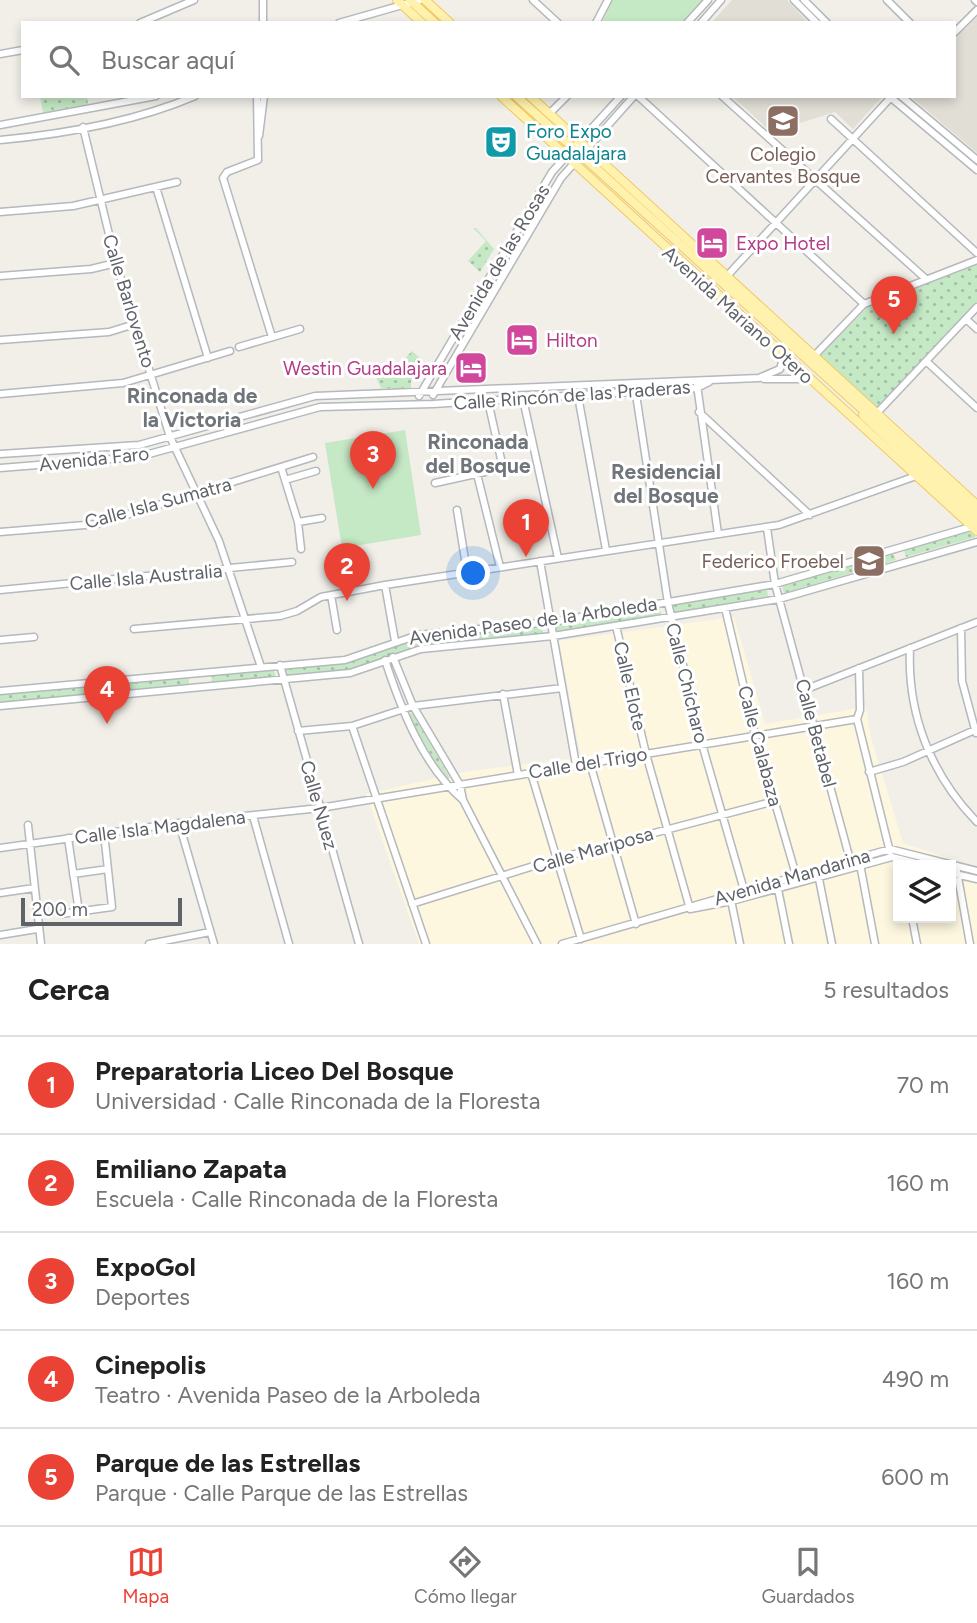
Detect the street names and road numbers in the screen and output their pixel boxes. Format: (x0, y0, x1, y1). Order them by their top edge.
street label: Avenida de las Rosas (444, 180, 555, 344)
street label: Calle Barlovento (98, 232, 160, 370)
street label: Avenida Mariano Otero (658, 241, 818, 389)
street label: Calle Rincón de las Praderas (453, 375, 691, 415)
street label: Avenida Faro (38, 442, 150, 476)
street label: Calle Isla Sumatra (82, 472, 234, 534)
street label: Calle Isla Australia (69, 559, 223, 595)
street label: Avenida Paseo de la Arboleda (407, 592, 659, 650)
street label: Calle Chícharo (661, 620, 713, 746)
street label: Calle Elote (609, 639, 651, 733)
street label: Calle Betabel (790, 676, 842, 790)
street label: Calle Calabaza (733, 683, 787, 809)
street label: Calle del Trigo (527, 742, 649, 784)
street label: Calle Nuez (295, 758, 343, 852)
street label: Calle Isla Magdalena (73, 805, 247, 849)
street label: Calle Mariposa (530, 822, 656, 878)
street label: Avenida Mandarina (711, 844, 873, 910)

